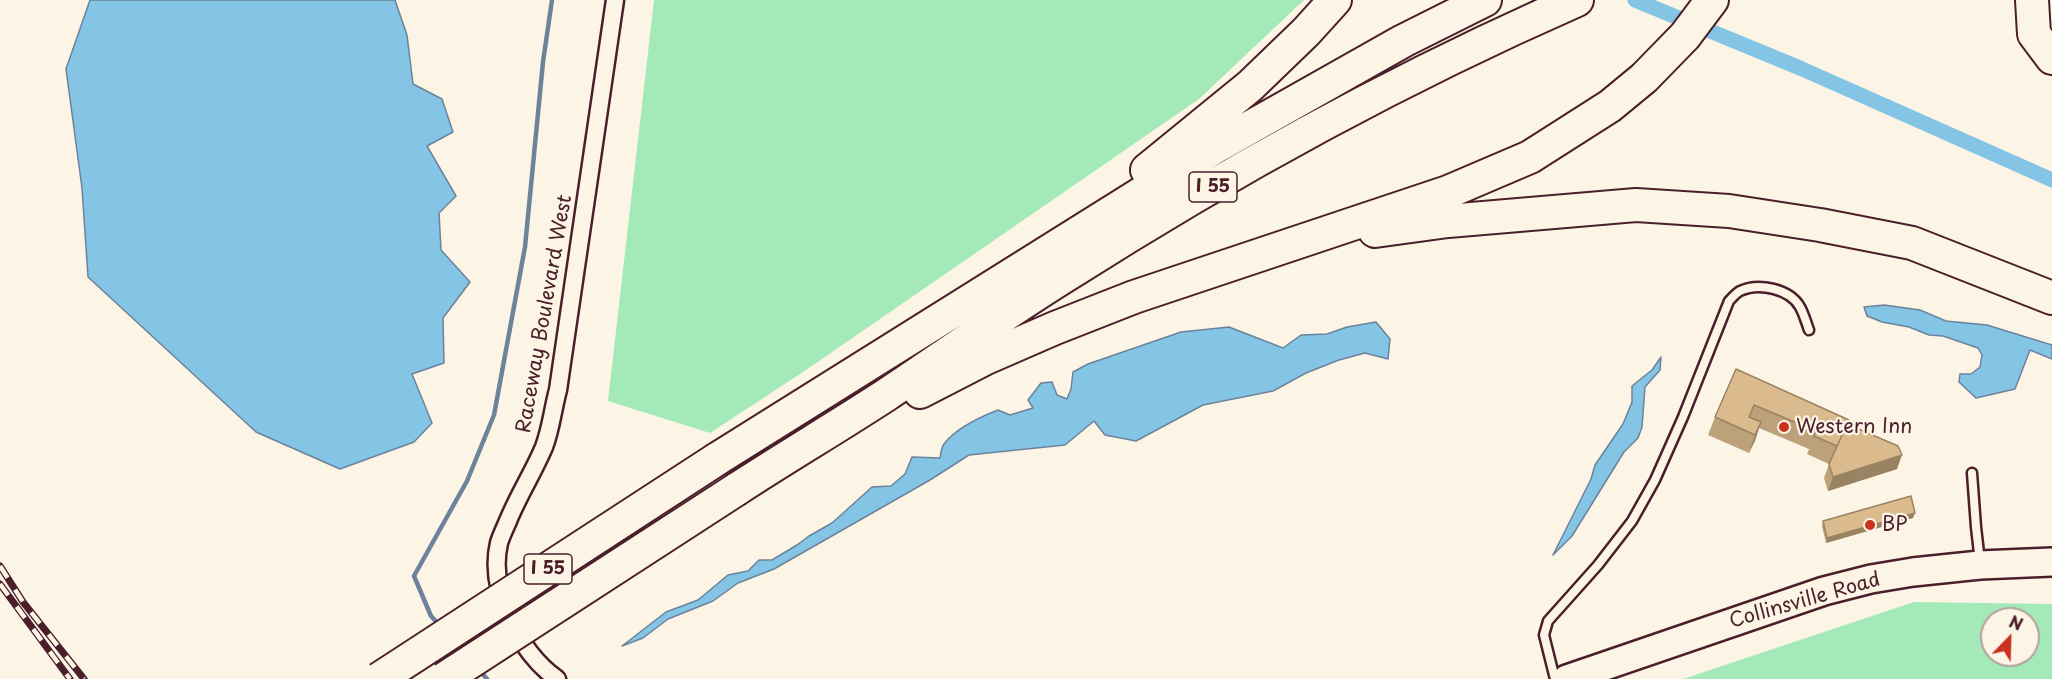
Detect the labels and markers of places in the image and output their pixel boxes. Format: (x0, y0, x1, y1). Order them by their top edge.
place label: Western Inn (1796, 415, 1912, 439)
marker: Western Inn (1777, 420, 1791, 434)
place label: BP (1882, 513, 1908, 537)
marker: BP (1863, 518, 1877, 532)

